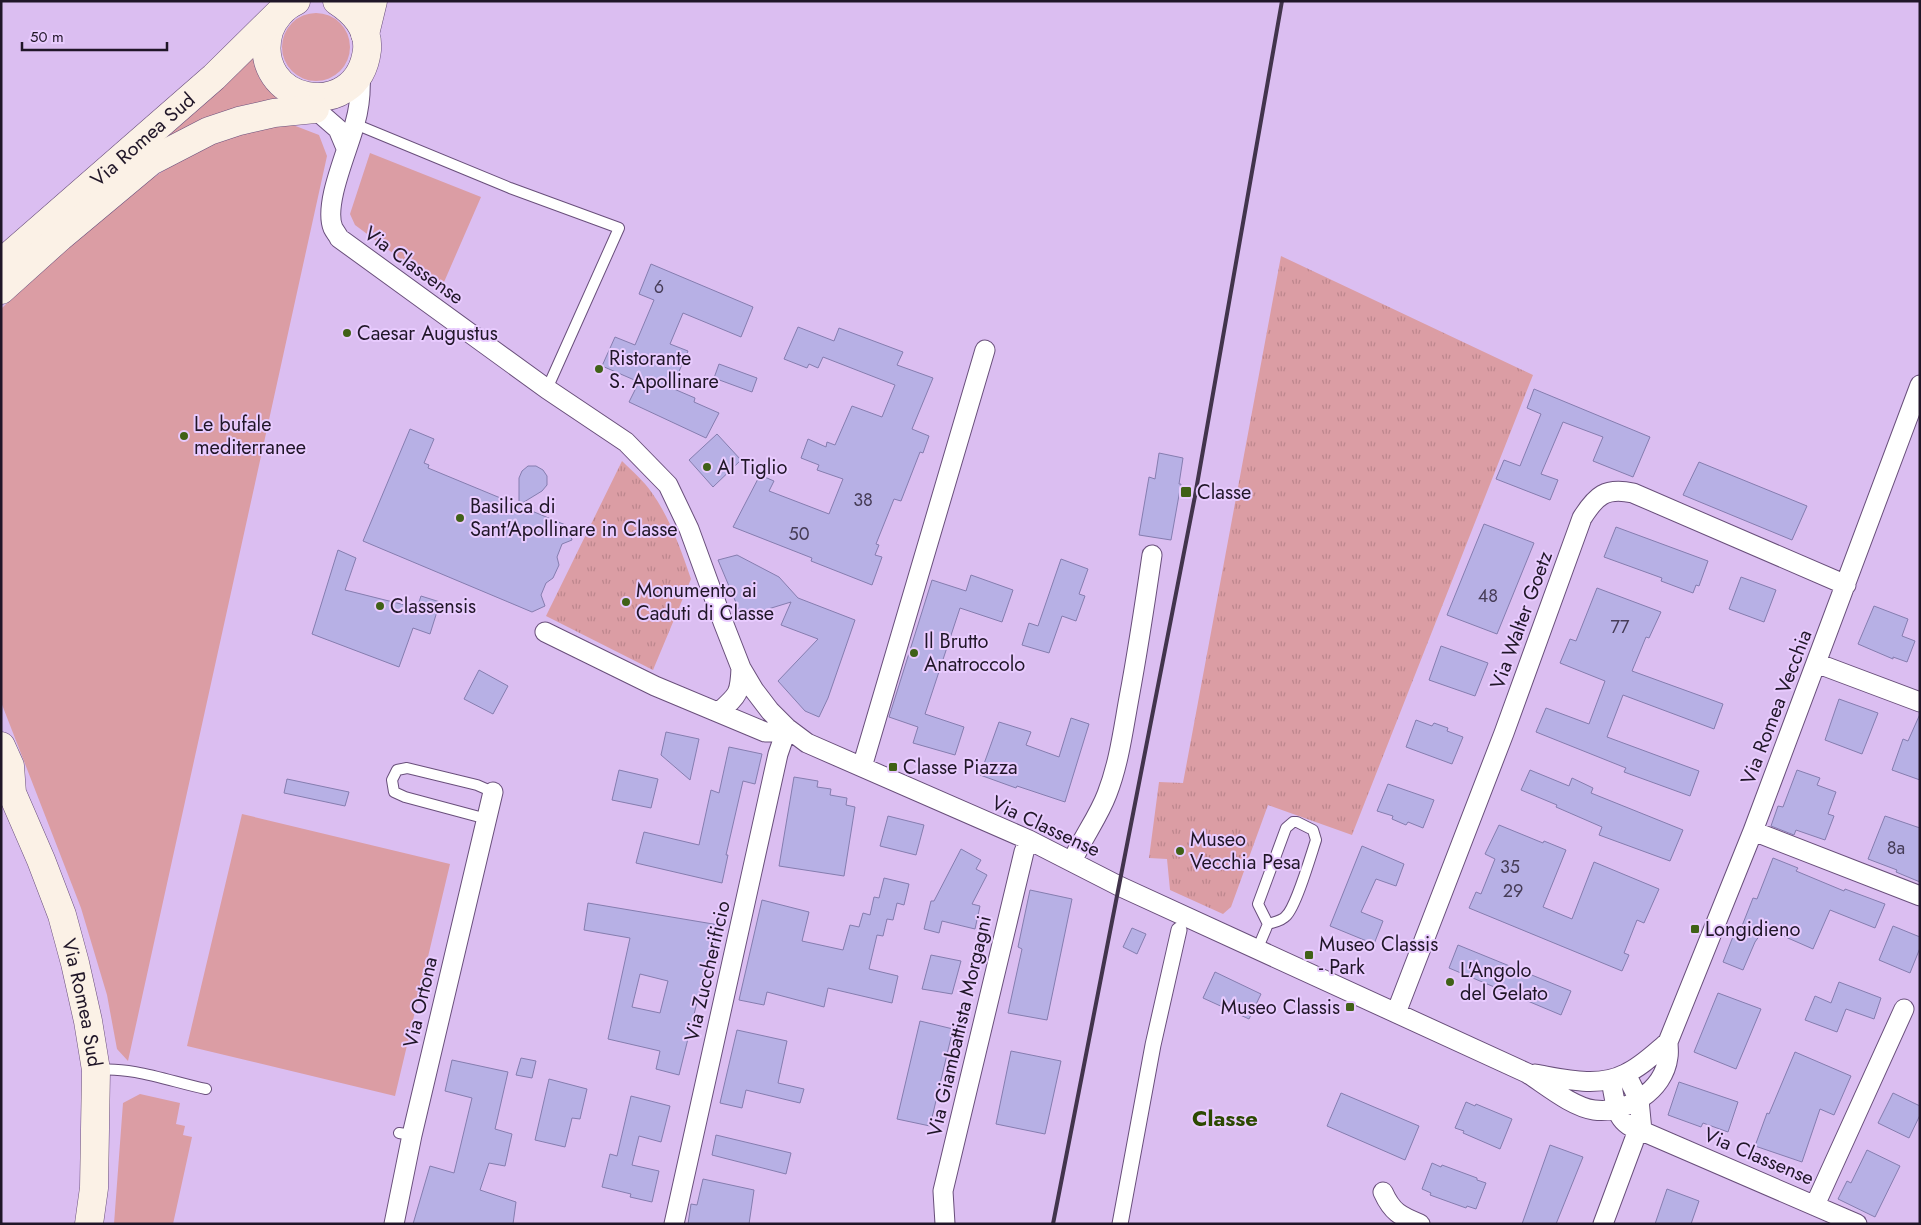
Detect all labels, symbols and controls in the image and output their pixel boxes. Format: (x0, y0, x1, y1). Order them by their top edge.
scale bar (22, 20, 168, 52)
text: 50 m (30, 26, 64, 48)
street label: Via Romea Sud (84, 86, 202, 194)
street label: Via Classense (358, 219, 470, 312)
house number: 6 (654, 274, 664, 300)
place label: Caesar Augustus (357, 319, 498, 348)
marker: Caesar Augustus (341, 327, 353, 339)
place label: Ristorante S. Apollinare (609, 344, 719, 396)
marker: Ristorante S. Apollinare (593, 363, 605, 375)
place label: Le bufale mediterranee (194, 410, 306, 462)
marker: Le bufale mediterranee (178, 430, 190, 442)
place label: Al Tiglio (717, 453, 787, 482)
marker: Al Tiglio (701, 461, 713, 473)
place label: Classe (1197, 478, 1251, 507)
marker: Classe (1179, 485, 1193, 499)
house number: 38 (853, 487, 873, 513)
place label: Basilica di Sant'Apollinare in Classe (470, 492, 678, 544)
marker: Basilica di Sant'Apollinare in Classe (454, 512, 466, 524)
house number: 50 (789, 521, 810, 547)
street label: Via Walter Goetz (1483, 547, 1560, 693)
place label: Monumento ai Caduti di Classe (636, 576, 774, 628)
house number: 48 (1478, 583, 1498, 609)
place label: Classensis (390, 592, 476, 621)
marker: Monumento ai Caduti di Classe (620, 596, 632, 608)
marker: Classensis (374, 600, 386, 612)
house number: 77 (1611, 614, 1630, 640)
street label: Via Romea Vecchia (1734, 625, 1819, 789)
place label: Il Brutto Anatroccolo (924, 627, 1025, 679)
marker: Il Brutto Anatroccolo (908, 647, 920, 659)
place label: Classe Piazza (903, 753, 1018, 782)
marker: Classe Piazza (887, 761, 899, 773)
street label: Via Classense (987, 789, 1105, 864)
place label: Museo Vecchia Pesa (1190, 825, 1301, 877)
house number: 8a (1887, 835, 1905, 861)
marker: Museo Vecchia Pesa (1174, 845, 1186, 857)
house number: 35 (1500, 854, 1520, 880)
house number: 29 (1503, 878, 1523, 904)
street label: Via Zuccherificio (677, 898, 738, 1044)
street label: Via Giambattista Morgagni (920, 913, 999, 1140)
place label: Longidieno (1705, 915, 1800, 944)
marker: Longidieno (1689, 923, 1701, 935)
place label: Museo Classis - Park (1319, 930, 1438, 982)
street label: Via Romea Sud (54, 935, 109, 1069)
marker: Museo Classis - Park (1303, 949, 1315, 961)
street label: Via Ortona (396, 954, 445, 1050)
place label: L'Angolo del Gelato (1460, 956, 1548, 1008)
marker: L'Angolo del Gelato (1444, 976, 1456, 988)
place label: Museo Classis (1221, 993, 1340, 1022)
marker: Museo Classis (1344, 1001, 1356, 1013)
district label: Classe (1192, 1102, 1258, 1134)
street label: Via Classense (1699, 1120, 1818, 1193)

